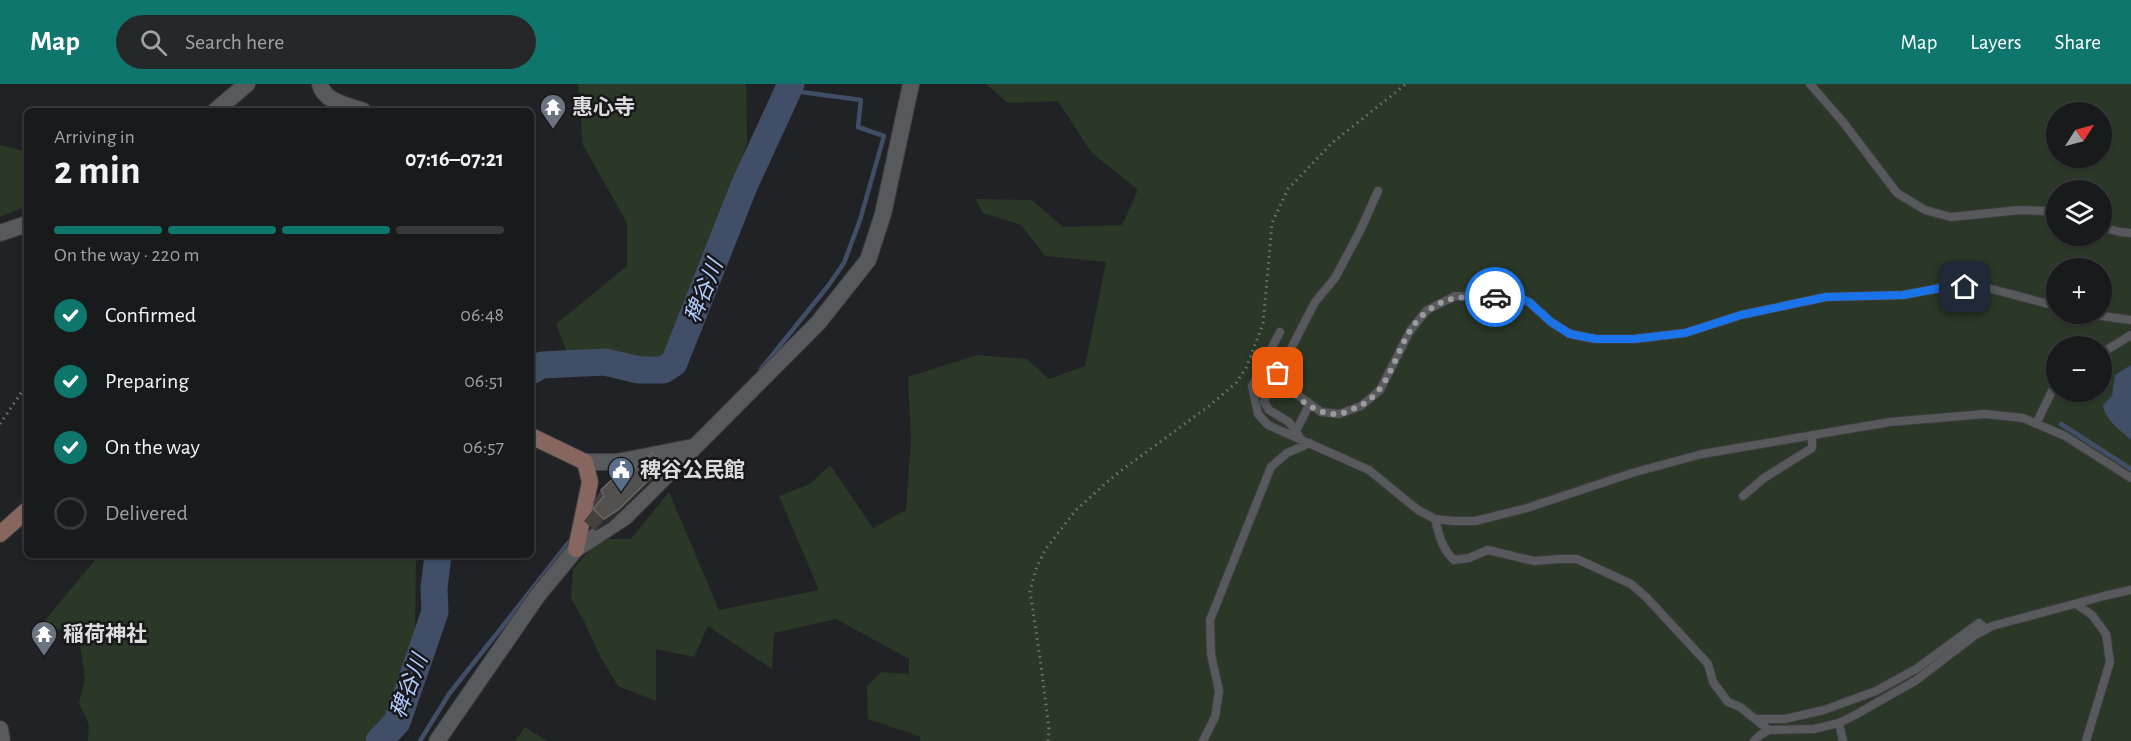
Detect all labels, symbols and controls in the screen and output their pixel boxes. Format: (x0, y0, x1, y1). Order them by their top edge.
search box (116, 15, 536, 69)
icon: search (137, 26, 170, 59)
text: Map (30, 28, 80, 56)
text: Search here (185, 31, 284, 53)
text: Map (1901, 32, 1937, 53)
text: Layers (1970, 32, 2021, 53)
text: Share (2054, 32, 2101, 53)
temple icon: 惠心寺 (538, 92, 568, 130)
place label: 惠心寺 (572, 96, 635, 118)
north arrow (2046, 102, 2112, 168)
map controls (2046, 102, 2112, 402)
text: Arriving in (54, 127, 135, 147)
text: 07:16–07:21 (405, 148, 504, 170)
text: 2 min (54, 152, 141, 191)
button: layers (2046, 180, 2112, 246)
text: On the way · 220 m (54, 245, 200, 265)
water label: 稗谷川 (680, 254, 727, 326)
button: + (2046, 258, 2112, 324)
pin (1939, 261, 1990, 312)
courier (1465, 267, 1525, 327)
icon: home (1948, 270, 1981, 303)
icon: car (1479, 281, 1512, 314)
icon: check (54, 299, 87, 332)
text: Confirmed (105, 304, 196, 326)
text: 06:48 (460, 305, 504, 325)
button: − (2046, 336, 2112, 402)
pin (1252, 347, 1303, 398)
icon: bag (1261, 356, 1294, 389)
icon: check (54, 365, 87, 398)
text: Preparing (105, 370, 189, 392)
text: 06:51 (464, 371, 504, 391)
icon: check (54, 431, 87, 464)
text: On the way (105, 436, 200, 458)
text: 06:57 (463, 437, 504, 457)
public building icon: 稗谷公民館 (606, 455, 636, 493)
place label: 稗谷公民館 (640, 459, 745, 481)
text: Delivered (105, 502, 188, 524)
temple icon: 稲荷神社 (29, 619, 59, 657)
place label: 稲荷神社 (63, 622, 147, 645)
water label: 稗谷川 (386, 649, 432, 721)

